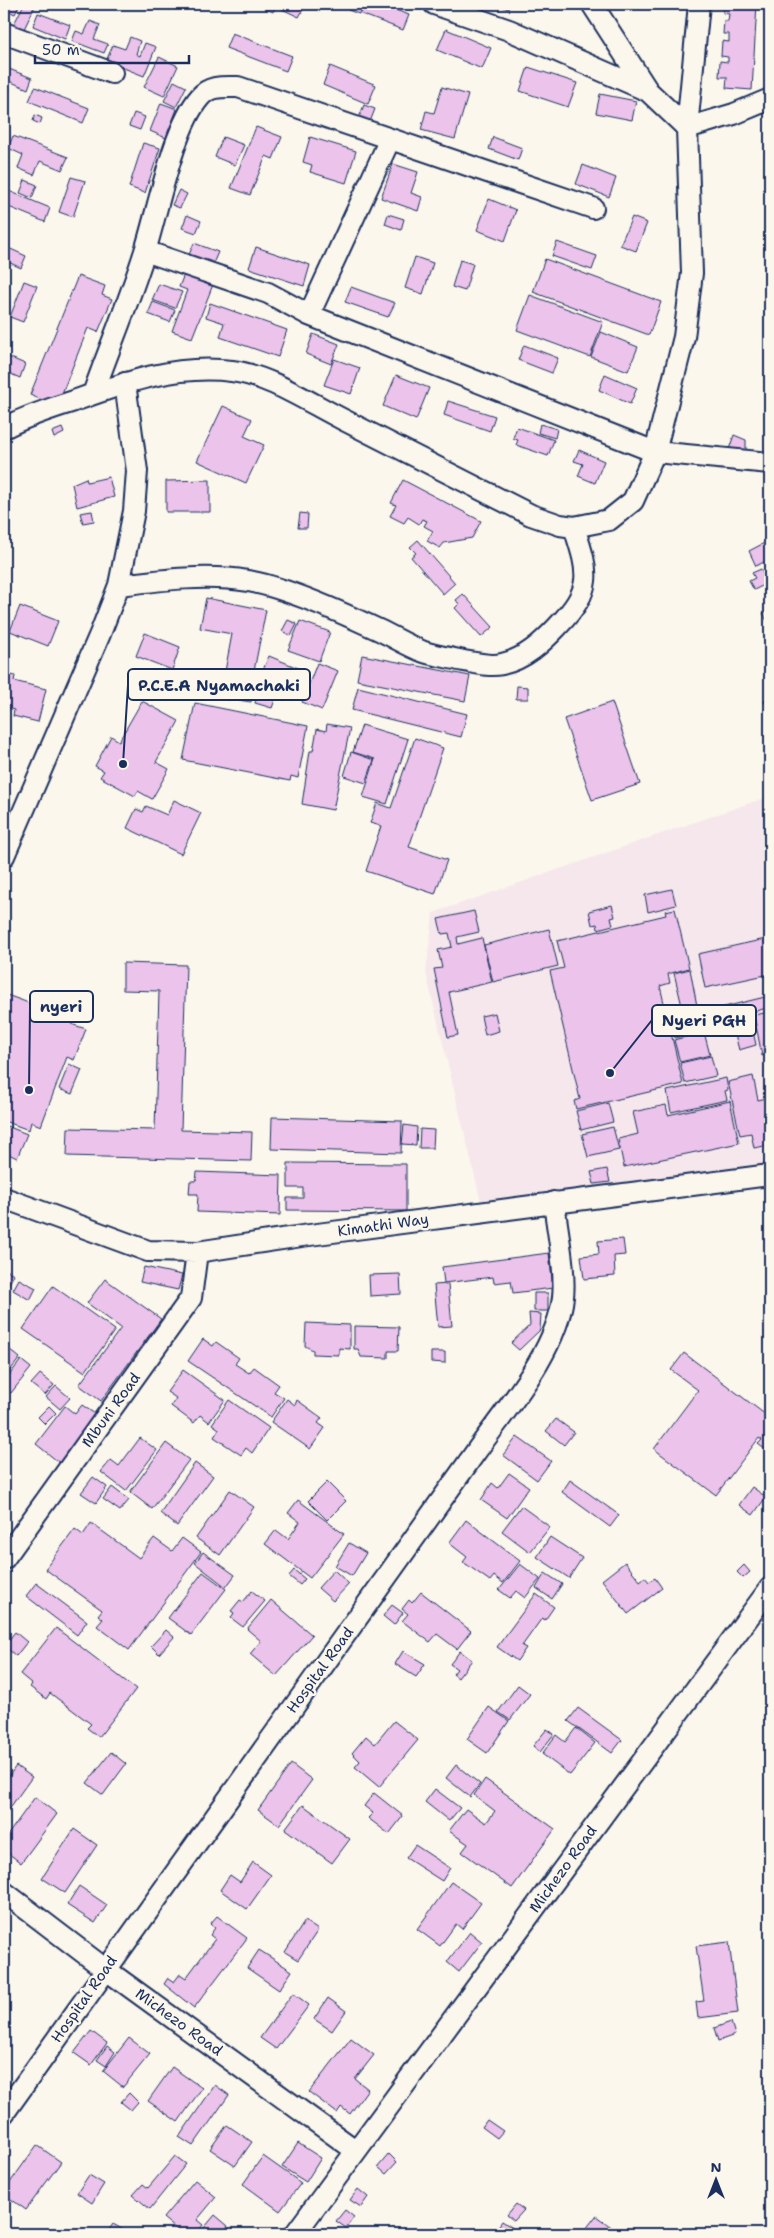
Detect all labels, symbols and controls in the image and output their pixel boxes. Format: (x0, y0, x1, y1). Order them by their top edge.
scale bar (35, 32, 189, 64)
text: 50 m (42, 40, 80, 60)
callout: P.C.E.A Nyamachaki (128, 669, 310, 700)
text: P.C.E.A Nyamachaki (138, 675, 300, 696)
callout: nyeri (30, 991, 93, 1022)
text: nyeri (40, 996, 82, 1017)
callout: Nyeri PGH (652, 1005, 756, 1036)
text: Nyeri PGH (662, 1010, 746, 1031)
street label: Kimathi Way (336, 1209, 430, 1241)
street label: Mbuni Road (77, 1368, 145, 1451)
street label: Hospital Road (282, 1622, 358, 1717)
street label: Michezo Road (524, 1821, 602, 1917)
street label: Hospital Road (47, 1951, 122, 2047)
street label: Michezo Road (131, 1983, 227, 2061)
north arrow (692, 2156, 742, 2206)
text: N (710, 2158, 722, 2176)

